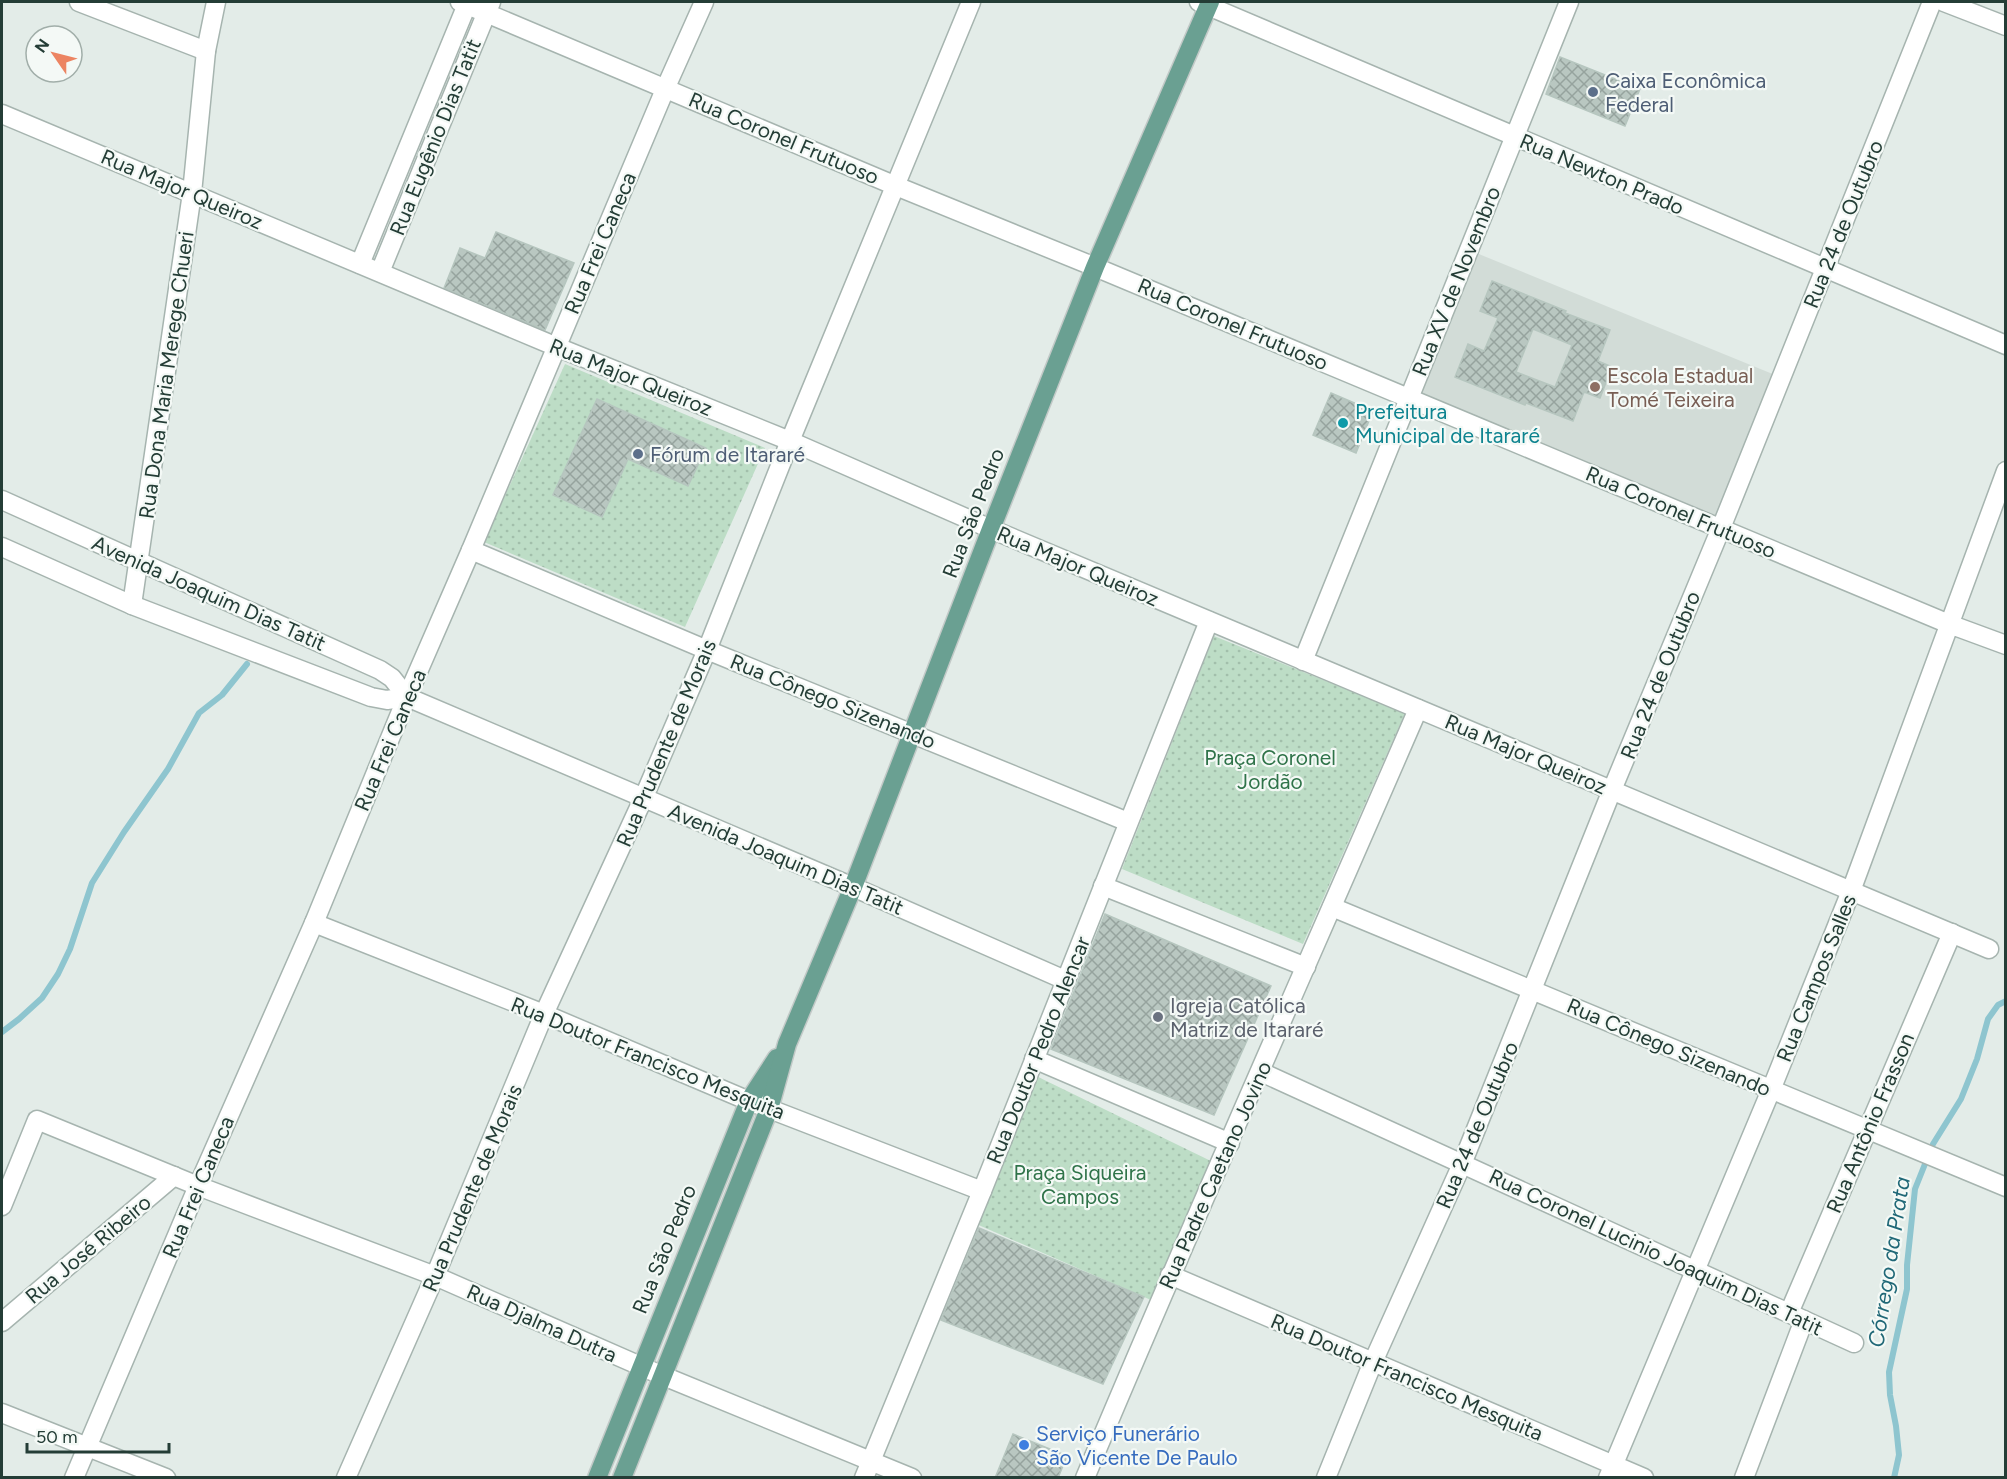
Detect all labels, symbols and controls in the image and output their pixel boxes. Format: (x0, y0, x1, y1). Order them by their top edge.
north arrow (24, 24, 84, 84)
text: N (31, 35, 53, 56)
street label: Rua Eugênio Dias Tatit (384, 35, 486, 239)
place label: Caixa Econômica Federal (1605, 68, 1766, 117)
marker: Caixa Econômica Federal (1586, 85, 1600, 99)
street label: Rua Coronel Frutuoso (685, 87, 883, 189)
street label: Rua Newton Prado (1516, 128, 1688, 220)
street label: Rua 24 de Outubro (1798, 136, 1888, 312)
street label: Rua Major Queiroz (97, 144, 267, 234)
street label: Rua Frei Caneca (559, 168, 641, 318)
street label: Rua XV de Novembro (1407, 183, 1505, 379)
street label: Rua Dona Maria Merege Chueri (133, 230, 199, 520)
street label: Rua Coronel Frutuoso (1134, 273, 1332, 375)
street label: Rua Major Queiroz (546, 333, 716, 421)
place label: Escola Estadual Tomé Teixeira (1607, 363, 1753, 412)
marker: Escola Estadual Tomé Teixeira (1588, 380, 1602, 394)
place label: Prefeitura Municipal de Itararé (1355, 399, 1540, 448)
marker: Prefeitura Municipal de Itararé (1336, 416, 1350, 430)
place label: Fórum de Itararé (650, 442, 805, 467)
street label: Rua São Pedro (937, 445, 1009, 581)
marker: Fórum de Itararé (631, 447, 645, 461)
street label: Rua Coronel Frutuoso (1582, 461, 1780, 563)
street label: Rua Major Queiroz (993, 521, 1163, 611)
street label: Avenida Joaquim Dias Tatit (88, 530, 330, 656)
street label: Rua 24 de Outubro (1615, 587, 1705, 763)
street label: Rua Prudente de Morais (611, 635, 721, 851)
street label: Rua Cônego Sizenando (727, 648, 939, 754)
street label: Rua Frei Caneca (349, 665, 431, 815)
street label: Rua Major Queiroz (1441, 709, 1611, 799)
park label: Praça Coronel Jordão (1204, 745, 1336, 794)
street label: Avenida Joaquim Dias Tatit (665, 798, 907, 920)
street label: Rua Campos Salles (1771, 891, 1861, 1065)
street label: Rua Doutor Pedro Alencar (981, 933, 1095, 1167)
street label: Rua Doutor Francisco Mesquita (507, 991, 789, 1125)
place label: Igreja Católica Matriz de Itararé (1170, 993, 1324, 1042)
street label: Rua Cônego Sizenando (1563, 993, 1775, 1101)
marker: Igreja Católica Matriz de Itararé (1151, 1010, 1165, 1024)
street label: Rua Antônio Frasson (1821, 1029, 1919, 1217)
street label: Rua 24 de Outubro (1431, 1038, 1523, 1212)
street label: Rua Padre Caetano Jovino (1153, 1057, 1277, 1293)
street label: Rua Prudente de Morais (417, 1080, 527, 1296)
street label: Rua Frei Caneca (157, 1112, 239, 1262)
park label: Praça Siqueira Campos (1014, 1160, 1146, 1209)
street label: Rua Coronel Lucinio Joaquim Dias Tatit (1485, 1163, 1827, 1341)
water label: Córrego da Prata (1862, 1175, 1916, 1349)
street label: Rua São Pedro (627, 1181, 701, 1317)
street label: Rua José Ribeiro (20, 1189, 156, 1309)
street label: Rua Djalma Dutra (463, 1279, 621, 1367)
street label: Rua Doutor Francisco Mesquita (1267, 1308, 1547, 1446)
scale bar (27, 1416, 170, 1454)
place label: Serviço Funerário São Vicente De Paulo (1036, 1421, 1238, 1470)
text: 50 m (36, 1426, 78, 1448)
marker: Serviço Funerário São Vicente De Paulo (1017, 1438, 1031, 1452)

